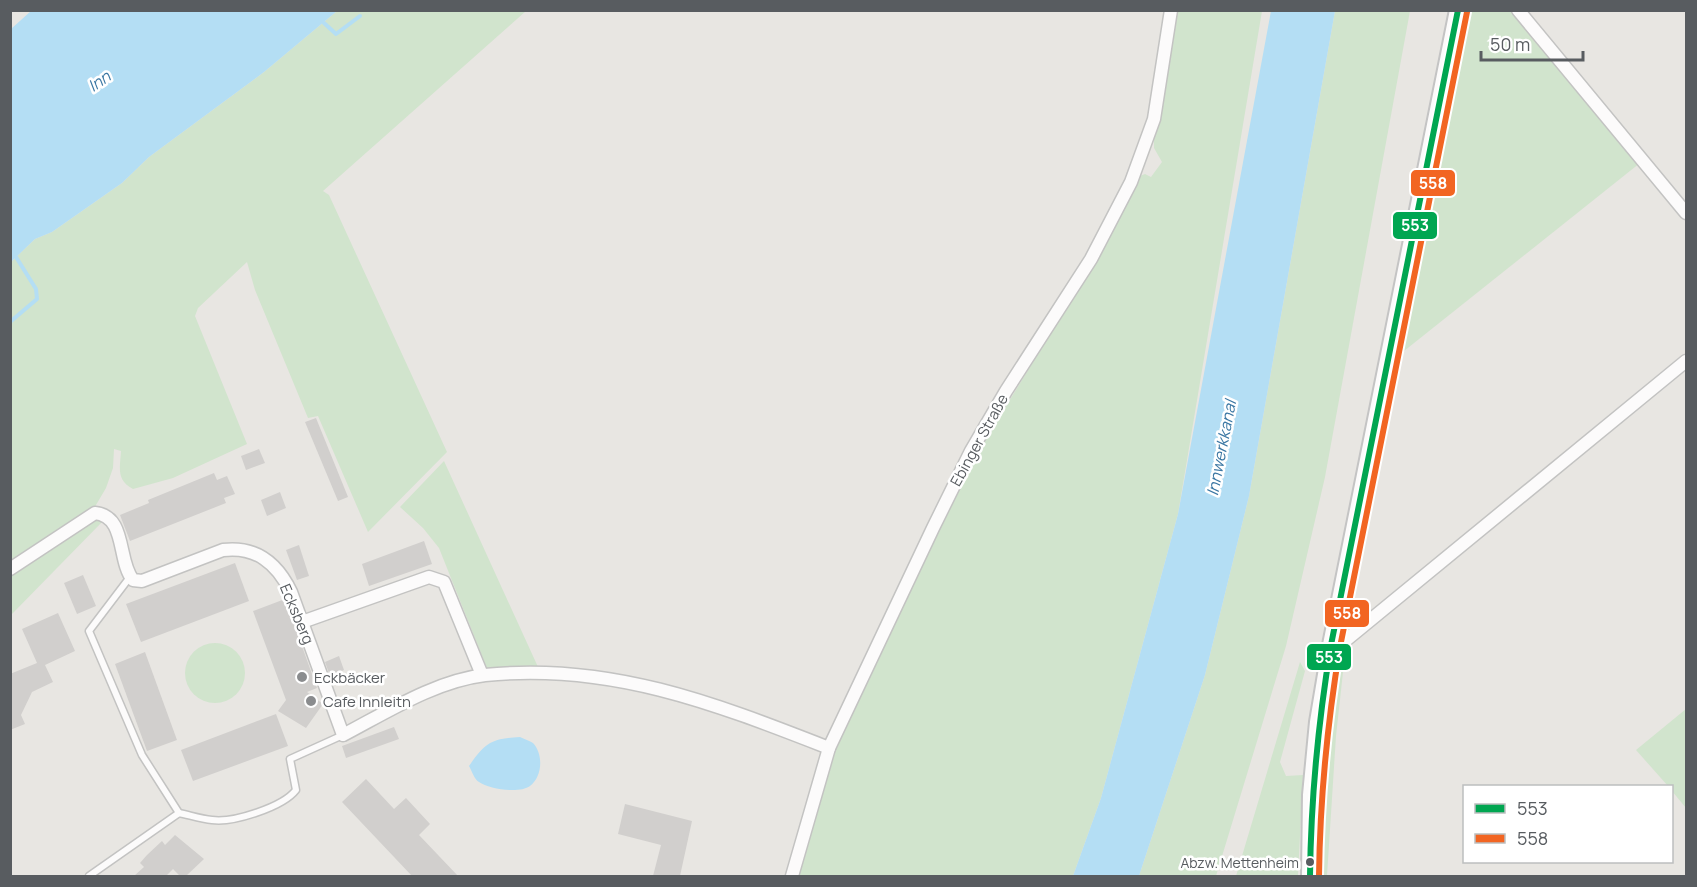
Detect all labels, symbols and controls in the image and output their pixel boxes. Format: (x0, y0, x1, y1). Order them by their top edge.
scale bar (1481, 24, 1583, 62)
text: 50 m (1490, 32, 1530, 56)
water label: Inn (83, 65, 115, 97)
line badge: 558 (1410, 169, 1456, 197)
text: 558 (1419, 172, 1447, 194)
line badge: 553 (1392, 211, 1438, 240)
text: 553 (1401, 214, 1429, 236)
street label: Ebinger Straße (945, 390, 1013, 490)
water label: Innwerkkanal (1201, 396, 1241, 498)
street label: Ecksberg (275, 581, 319, 647)
line badge: 558 (1324, 599, 1370, 628)
text: 558 (1333, 602, 1361, 624)
line badge: 553 (1306, 643, 1352, 671)
text: 553 (1315, 646, 1343, 668)
place label: Eckbäcker (314, 667, 386, 688)
marker: Eckbäcker (295, 670, 309, 684)
place label: Cafe Innleitn (323, 691, 411, 712)
marker: Cafe Innleitn (304, 694, 318, 708)
legend (1463, 785, 1673, 863)
text: 553 (1517, 796, 1548, 820)
text: 558 (1517, 826, 1548, 850)
place label: Abzw. Mettenheim (1180, 853, 1299, 872)
marker: Abzw. Mettenheim (1304, 856, 1316, 868)

